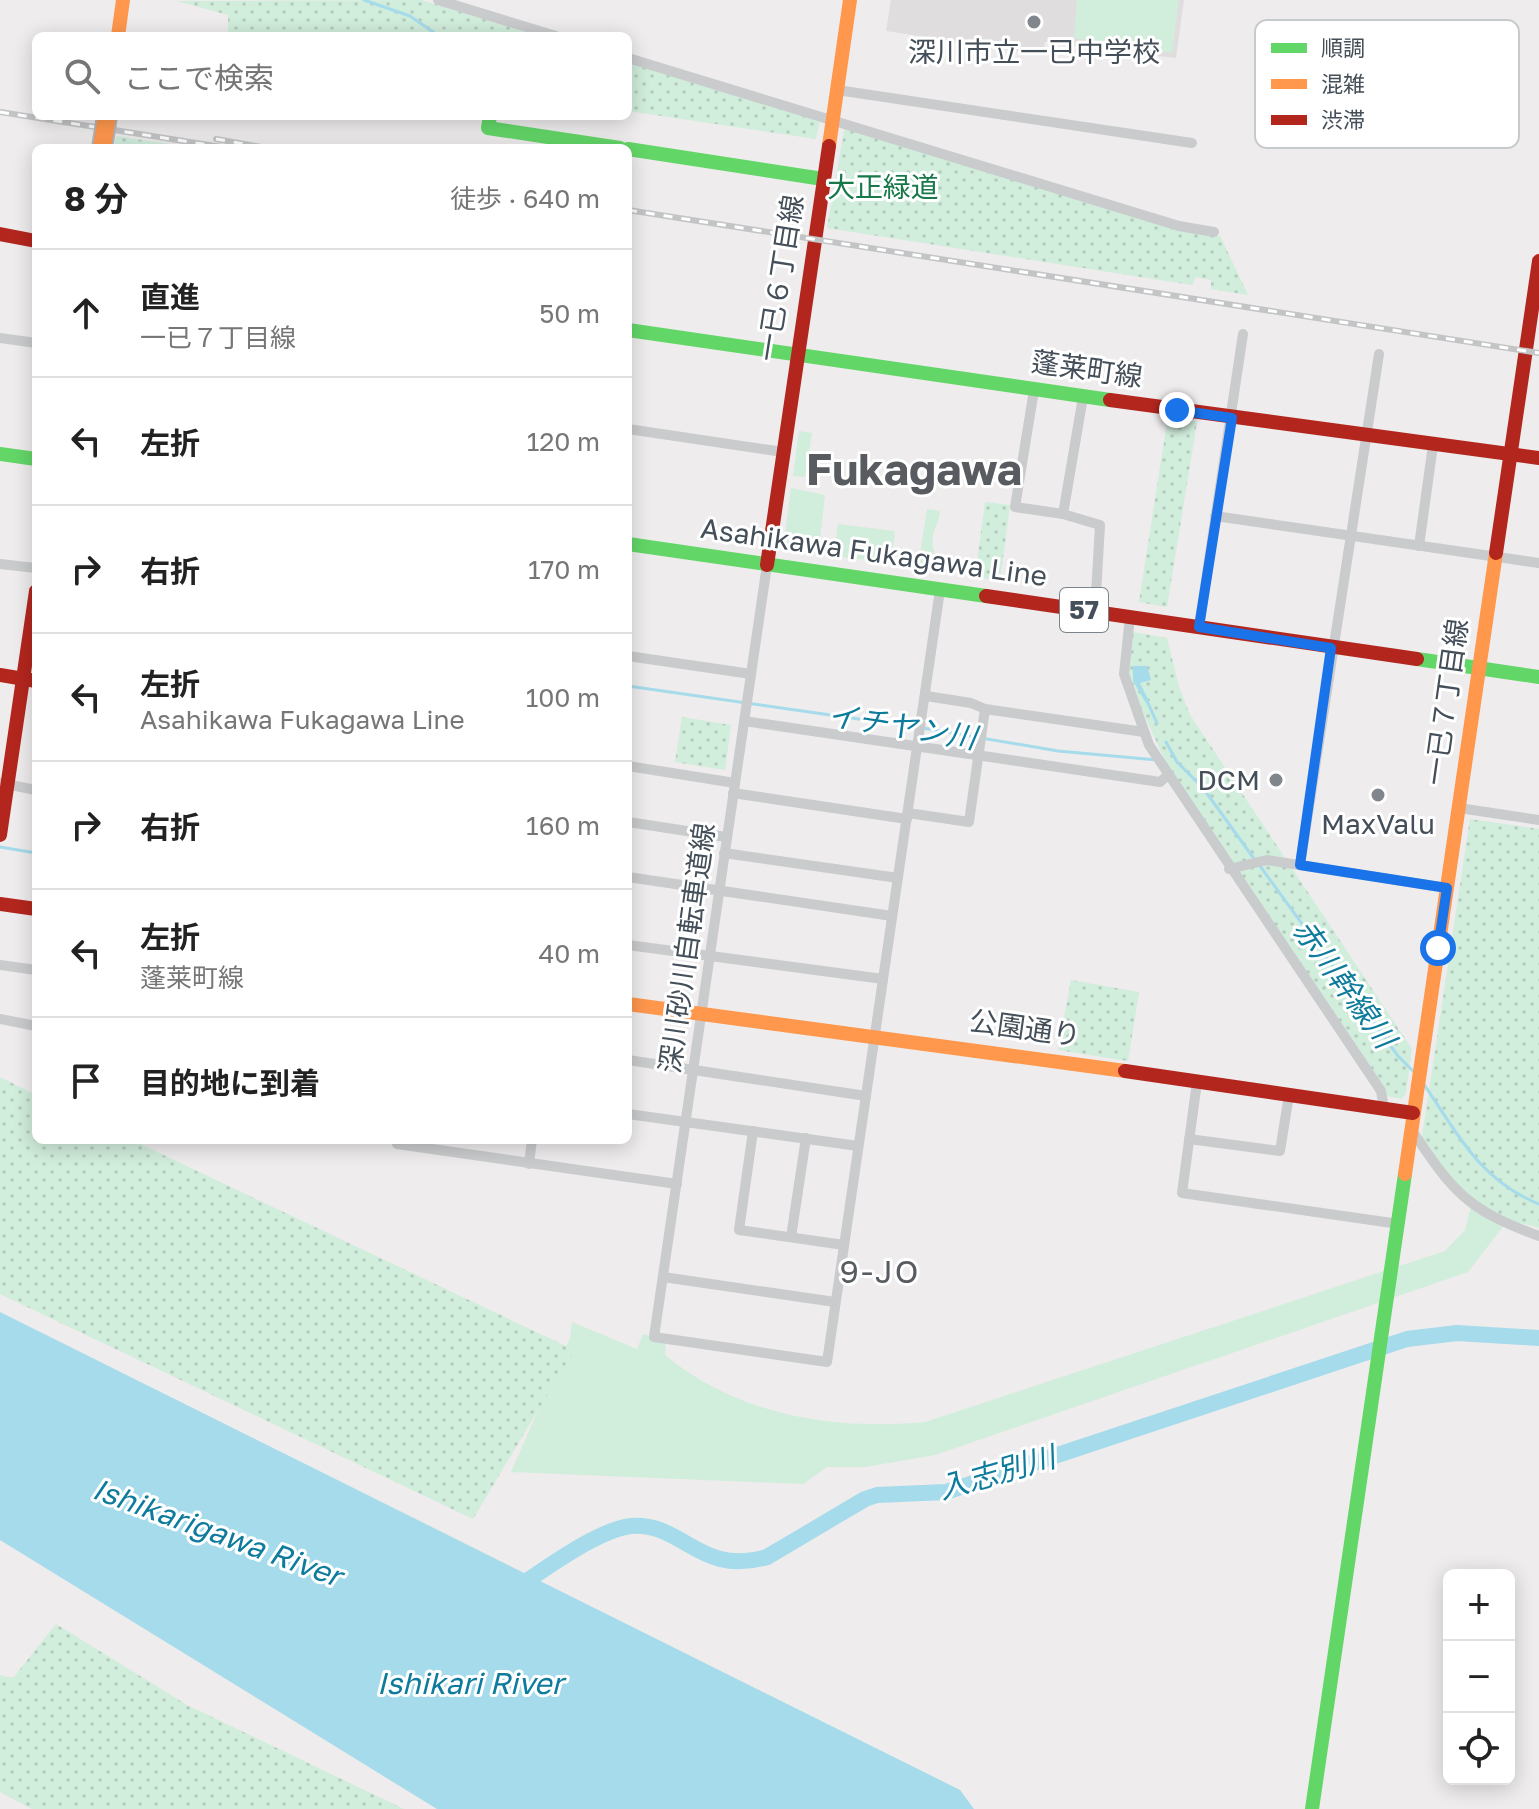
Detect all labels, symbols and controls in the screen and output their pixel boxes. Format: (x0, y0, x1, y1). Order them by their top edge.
marker: 深川市立一已中学校 (1025, 13, 1043, 31)
legend (1255, 20, 1519, 148)
search box (32, 32, 632, 120)
text: 順調 (1321, 34, 1365, 61)
place label: 深川市立一已中学校 (908, 35, 1160, 68)
icon: search (60, 54, 104, 98)
text: ここで検索 (124, 60, 274, 96)
text: 混雑 (1321, 70, 1365, 97)
text: 渋滞 (1321, 106, 1365, 133)
park label: 大正緑道 (827, 170, 939, 203)
text: 8 分 (64, 178, 128, 218)
text: 徒歩 · 640 m (450, 183, 600, 214)
street label: 一已６丁目線 (750, 192, 809, 363)
text: 直進 (140, 279, 200, 315)
icon: ahead (64, 291, 108, 335)
text: 50 m (539, 298, 600, 329)
text: 一已７丁目線 (140, 322, 296, 353)
street label: 蓬莱町線 (1029, 344, 1145, 393)
route end (1159, 392, 1195, 428)
icon: left (64, 419, 108, 463)
text: 左折 (140, 425, 200, 461)
text: 120 m (527, 426, 600, 457)
district label: Fukagawa (806, 442, 1022, 495)
street label: Asahikawa Fukagawa Line (699, 511, 1049, 592)
icon: right (64, 547, 108, 591)
text: 右折 (140, 553, 200, 589)
text: 170 m (528, 554, 600, 585)
road number: 57 (1060, 588, 1108, 632)
street label: 一已７丁目線 (1417, 616, 1474, 787)
text: 左折 (140, 666, 200, 702)
icon: left (64, 675, 108, 719)
text: 100 m (526, 682, 600, 713)
water label: イチヤン川 (825, 697, 982, 756)
text: Asahikawa Fukagawa Line (140, 704, 465, 735)
place label: DCM (1197, 763, 1260, 796)
marker: DCM (1267, 771, 1285, 789)
marker: MaxValu (1369, 786, 1387, 804)
icon: right (64, 803, 108, 847)
place label: MaxValu (1321, 807, 1435, 840)
text: 右折 (140, 809, 200, 845)
text: 160 m (526, 810, 600, 841)
street label: 深川砂川自転車道線 (653, 821, 720, 1075)
water label: 赤川幹線川 (1286, 912, 1405, 1057)
text: 左折 (140, 919, 200, 955)
route start (1420, 930, 1456, 966)
icon: left (64, 931, 108, 975)
text: 40 m (539, 938, 600, 969)
text: 蓬莱町線 (140, 962, 244, 993)
street label: 公園通り (967, 1003, 1083, 1052)
icon: arrive (64, 1059, 108, 1103)
text: 目的地に到着 (140, 1065, 320, 1101)
district label: 9-JO (840, 1252, 920, 1290)
water label: 入志別川 (934, 1437, 1062, 1506)
water label: Ishikarigawa River (88, 1470, 351, 1595)
map controls (1443, 1569, 1515, 1785)
button: + (1443, 1569, 1515, 1641)
button: − (1443, 1641, 1515, 1713)
water label: Ishikari River (377, 1665, 567, 1701)
button: locate (1443, 1713, 1515, 1785)

